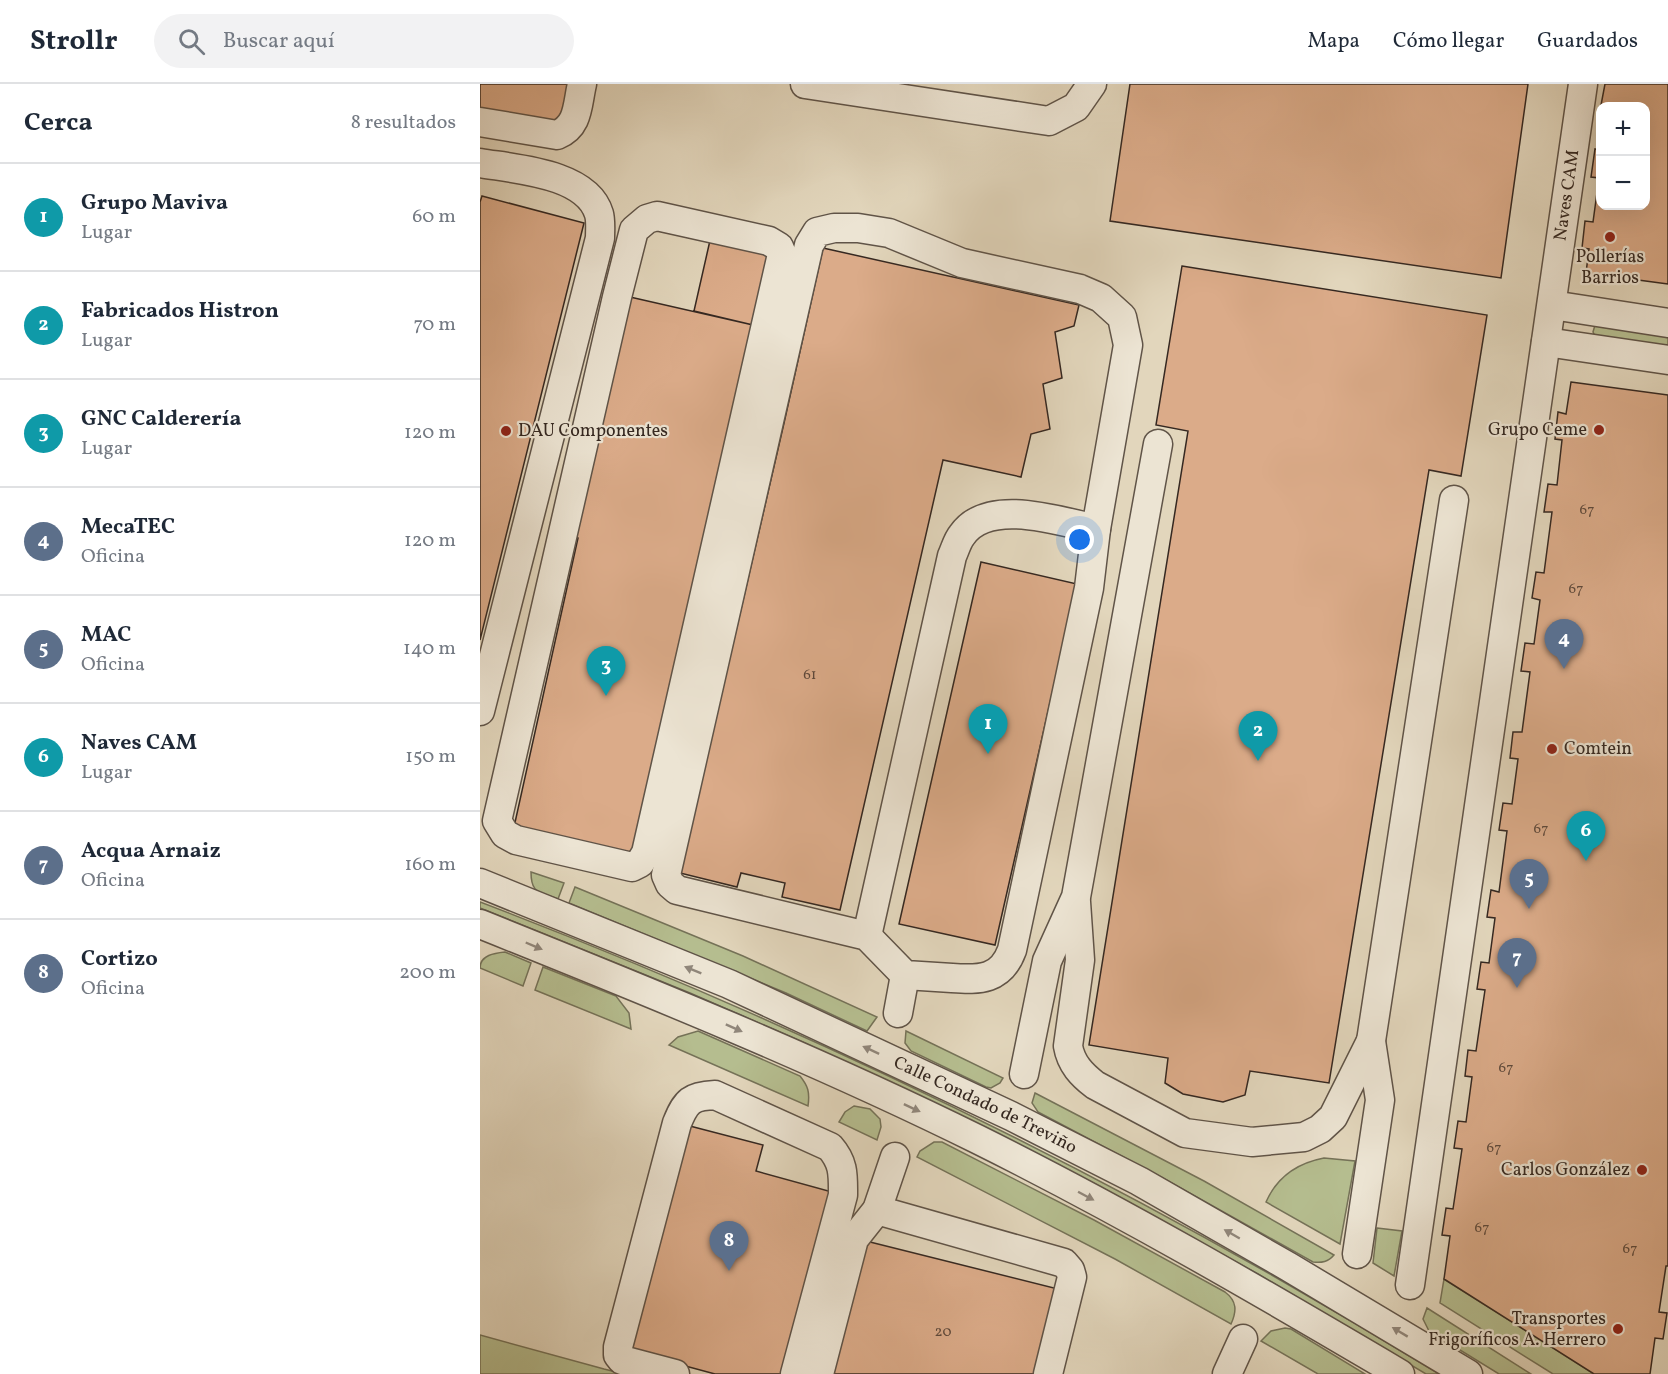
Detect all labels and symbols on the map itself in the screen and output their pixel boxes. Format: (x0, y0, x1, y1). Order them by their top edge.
street label: Naves CAM (1548, 148, 1586, 242)
marker: Pollerías Barrios (1603, 230, 1617, 244)
place label: Pollerías Barrios (1576, 245, 1644, 291)
place label: Grupo Ceme (1488, 418, 1587, 443)
place label: DAU Componentes (518, 419, 668, 444)
marker: Grupo Ceme (1592, 423, 1606, 437)
marker: DAU Componentes (499, 424, 513, 438)
house number: 67 (1580, 500, 1594, 521)
your location (1065, 525, 1094, 554)
house number: 67 (1569, 579, 1583, 600)
pin: 4 (1544, 620, 1584, 669)
pin: 3 (586, 646, 626, 696)
house number: 61 (803, 665, 817, 686)
pin: 1 (968, 704, 1008, 754)
pin: 2 (1238, 712, 1278, 761)
place label: Comtein (1564, 737, 1632, 762)
marker: Comtein (1545, 742, 1559, 756)
pin: 6 (1566, 812, 1606, 861)
house number: 67 (1534, 819, 1548, 840)
pin: 5 (1510, 860, 1548, 909)
pin: 7 (1498, 938, 1536, 988)
one-way arrow (526, 941, 544, 951)
one-way arrow (684, 965, 702, 975)
one-way arrow (725, 1024, 743, 1033)
one-way arrow (863, 1045, 880, 1054)
street label: Calle Condado de Treviño (889, 1050, 1081, 1160)
house number: 67 (1499, 1058, 1513, 1079)
one-way arrow (903, 1104, 920, 1113)
house number: 67 (1487, 1138, 1501, 1159)
place label: Carlos González (1501, 1158, 1630, 1183)
marker: Carlos González (1635, 1163, 1649, 1177)
one-way arrow (1077, 1191, 1094, 1201)
house number: 67 (1475, 1218, 1489, 1239)
pin: 8 (710, 1222, 748, 1271)
one-way arrow (1223, 1229, 1240, 1239)
house number: 67 (1623, 1239, 1637, 1260)
place label: Transportes Frigoríficos A. Herrero (1428, 1307, 1606, 1353)
house number: 20 (935, 1322, 951, 1343)
marker: Transportes Frigoríficos A. Herrero (1611, 1322, 1625, 1336)
one-way arrow (1392, 1327, 1408, 1338)

